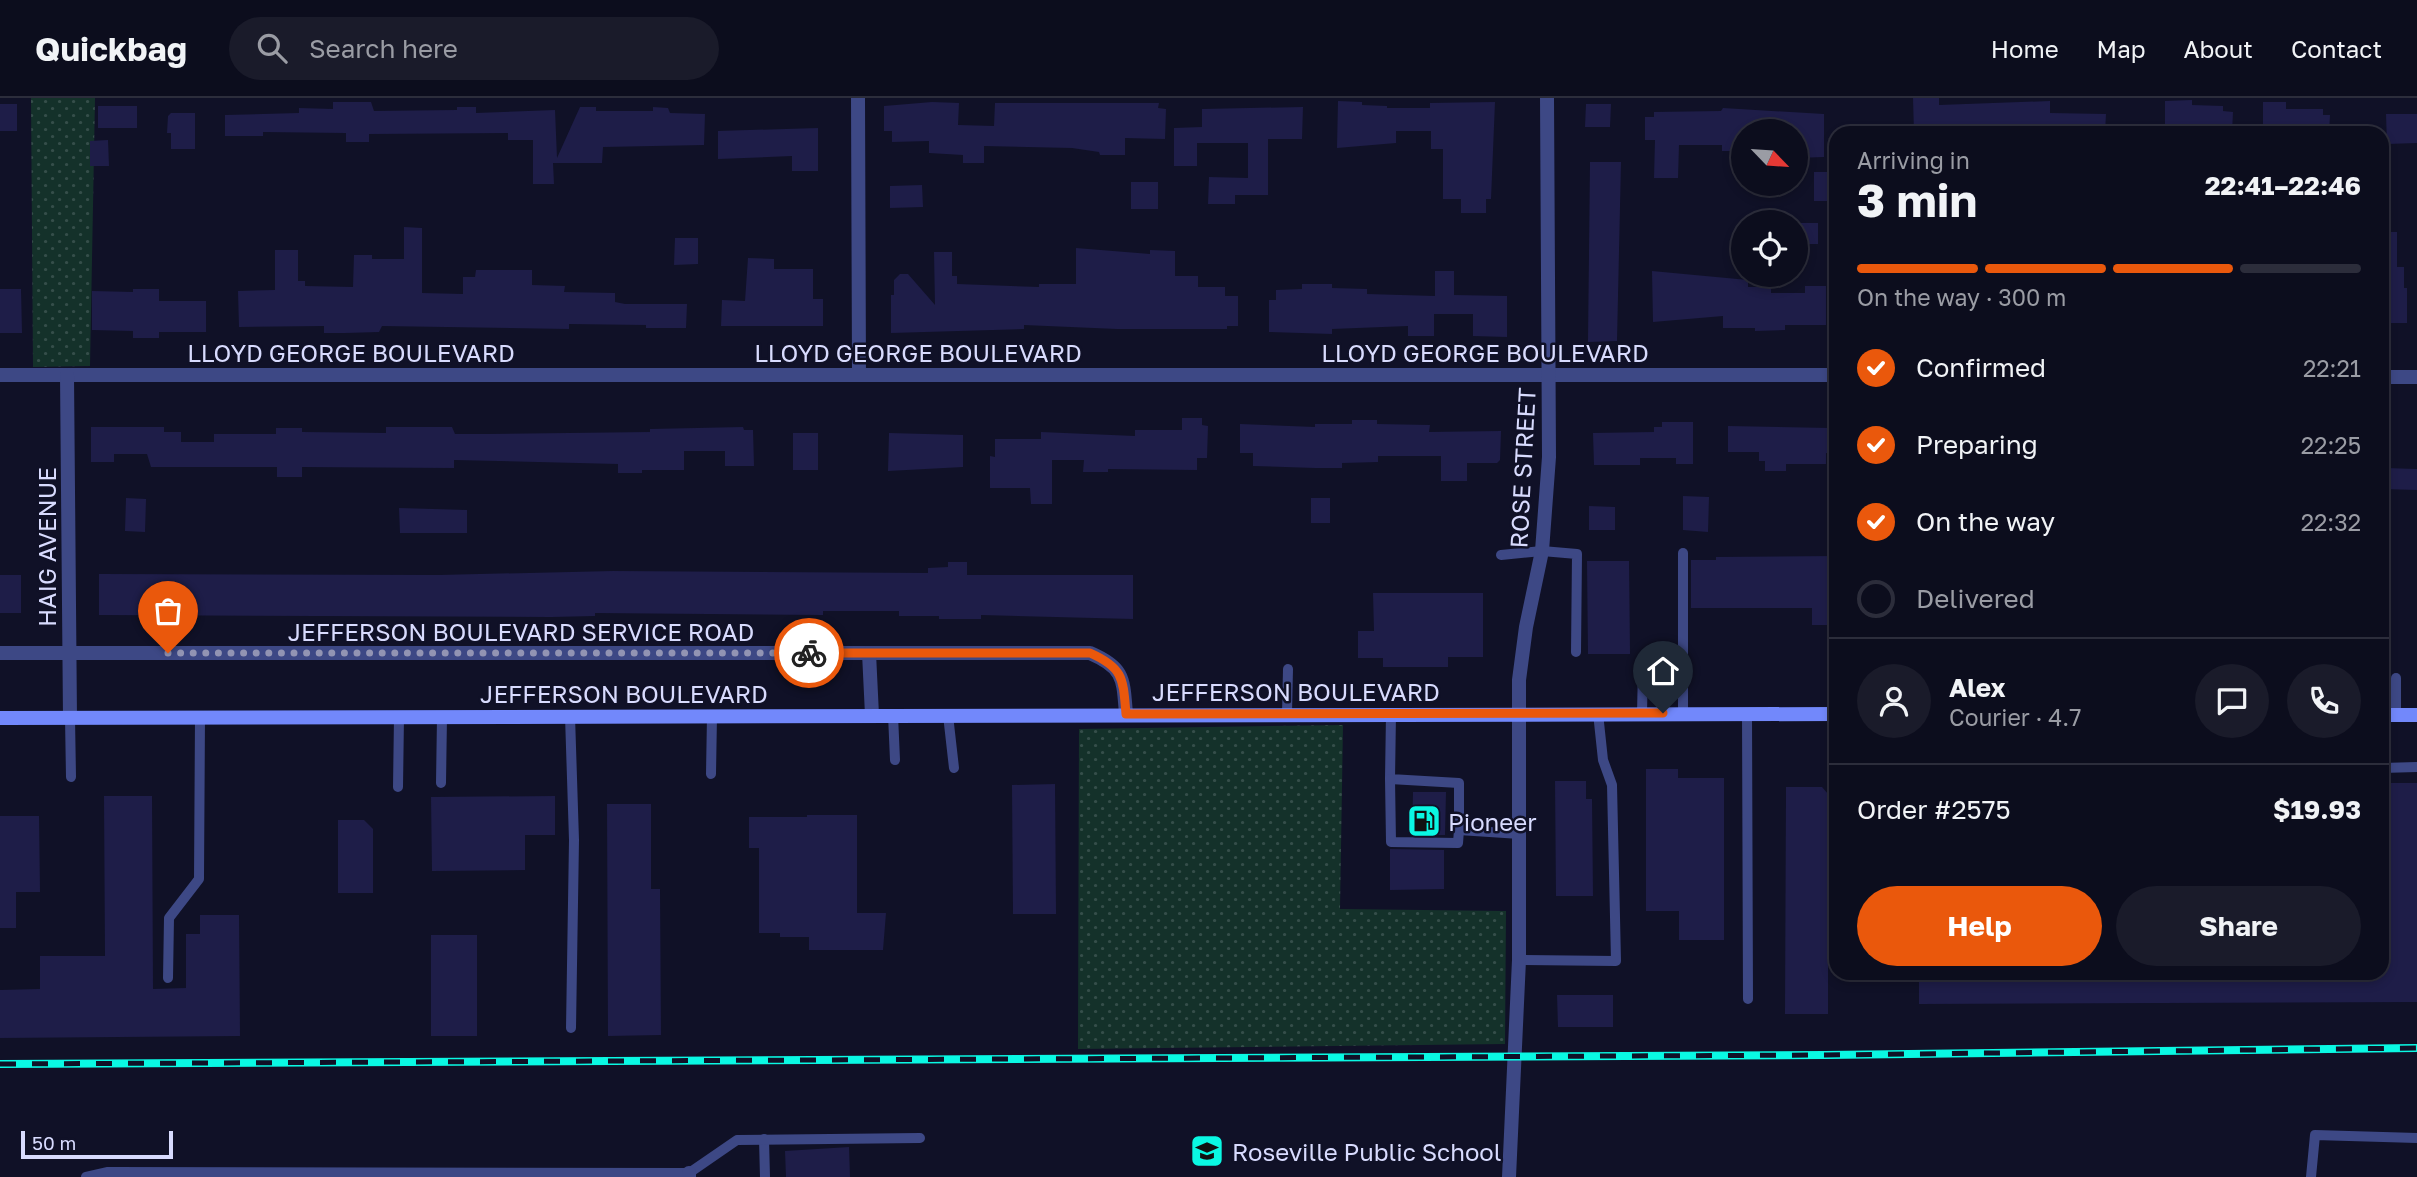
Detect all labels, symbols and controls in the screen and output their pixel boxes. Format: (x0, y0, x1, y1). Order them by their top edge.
search box (229, 17, 719, 80)
text: Quickbag (35, 29, 187, 68)
icon: search (253, 29, 291, 67)
text: Search here (309, 33, 458, 64)
text: Home (1991, 34, 2059, 63)
text: Map (2097, 34, 2146, 63)
text: About (2184, 34, 2253, 63)
text: Contact (2291, 34, 2382, 63)
north arrow (1731, 119, 1808, 196)
map controls (1731, 119, 1808, 287)
text: Arriving in (1857, 146, 1970, 174)
text: 22:41–22:46 (2205, 170, 2361, 201)
text: 3 min (1857, 172, 1977, 227)
button: locate (1731, 210, 1808, 287)
text: On the way · 300 m (1857, 283, 2066, 311)
street label: LLOYD GEORGE BOULEVARD (187, 338, 515, 367)
street label: LLOYD GEORGE BOULEVARD (754, 338, 1082, 367)
street label: LLOYD GEORGE BOULEVARD (1321, 338, 1649, 367)
icon: check (1857, 349, 1895, 387)
text: Confirmed (1916, 352, 2046, 383)
text: 22:21 (2303, 354, 2361, 382)
street label: ROSE STREET (1503, 387, 1541, 549)
icon: check (1857, 426, 1895, 464)
text: Preparing (1916, 429, 2038, 460)
text: 22:25 (2301, 431, 2361, 459)
street label: HAIG AVENUE (32, 467, 61, 627)
icon: check (1857, 503, 1895, 541)
text: On the way (1916, 506, 2055, 537)
text: 22:32 (2301, 508, 2361, 536)
pin (138, 581, 198, 653)
text: Delivered (1916, 583, 2035, 614)
icon: bag (149, 592, 187, 630)
street label: JEFFERSON BOULEVARD SERVICE ROAD (288, 617, 754, 646)
courier (774, 618, 844, 688)
icon: bike (790, 634, 828, 672)
pin (1633, 641, 1693, 713)
icon: home (1644, 652, 1682, 690)
button: person (1857, 664, 1931, 738)
button: chat (2195, 664, 2269, 738)
button: phone (2287, 664, 2361, 738)
text: Alex (1949, 672, 2006, 703)
street label: JEFFERSON BOULEVARD (1152, 677, 1440, 706)
street label: JEFFERSON BOULEVARD (480, 679, 768, 708)
text: Courier · 4.7 (1949, 703, 2081, 731)
text: Order #2575 (1857, 794, 2011, 825)
text: $19.93 (2273, 794, 2361, 825)
fuel station icon: Pioneer (1405, 802, 1443, 840)
place label: Pioneer (1448, 807, 1537, 836)
button: Help (1857, 886, 2102, 966)
button: Share (2116, 886, 2361, 966)
scale bar (21, 1128, 173, 1160)
text: 50 m (32, 1131, 76, 1154)
school or university icon: Roseville Public School (1188, 1132, 1226, 1170)
place label: Roseville Public School (1232, 1137, 1501, 1166)

